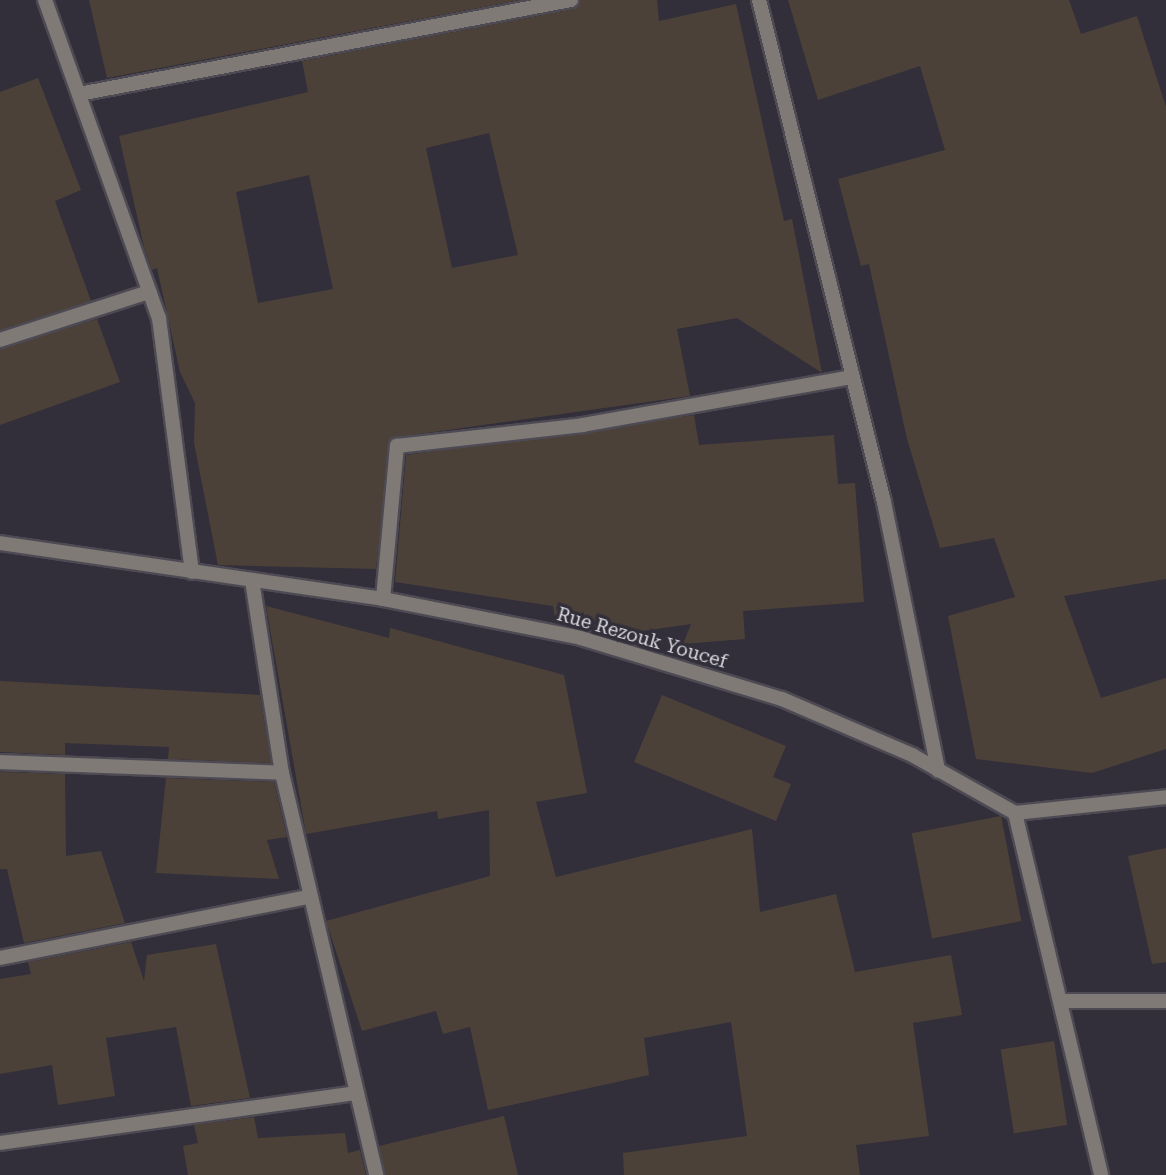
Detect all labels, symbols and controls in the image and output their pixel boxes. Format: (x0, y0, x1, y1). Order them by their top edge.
street label: Rue Rezouk Youcef (554, 603, 730, 673)

